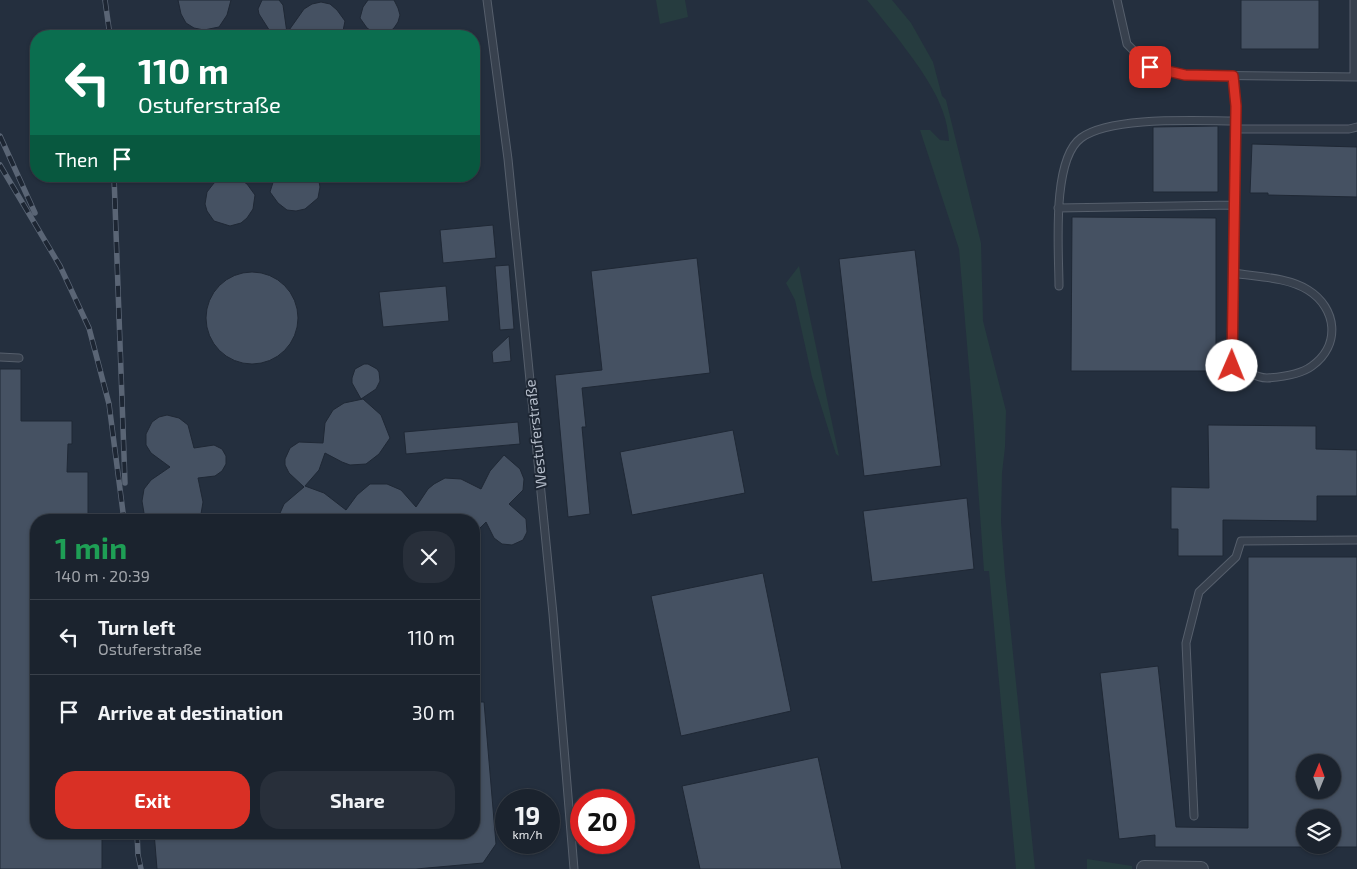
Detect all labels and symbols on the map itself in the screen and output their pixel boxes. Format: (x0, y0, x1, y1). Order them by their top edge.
pin (1129, 46, 1171, 88)
position arrow (1205, 339, 1257, 391)
street label: Westuferstraße (520, 379, 550, 489)
north arrow (1296, 754, 1341, 799)
speed limit sign: 20 (570, 789, 635, 854)

